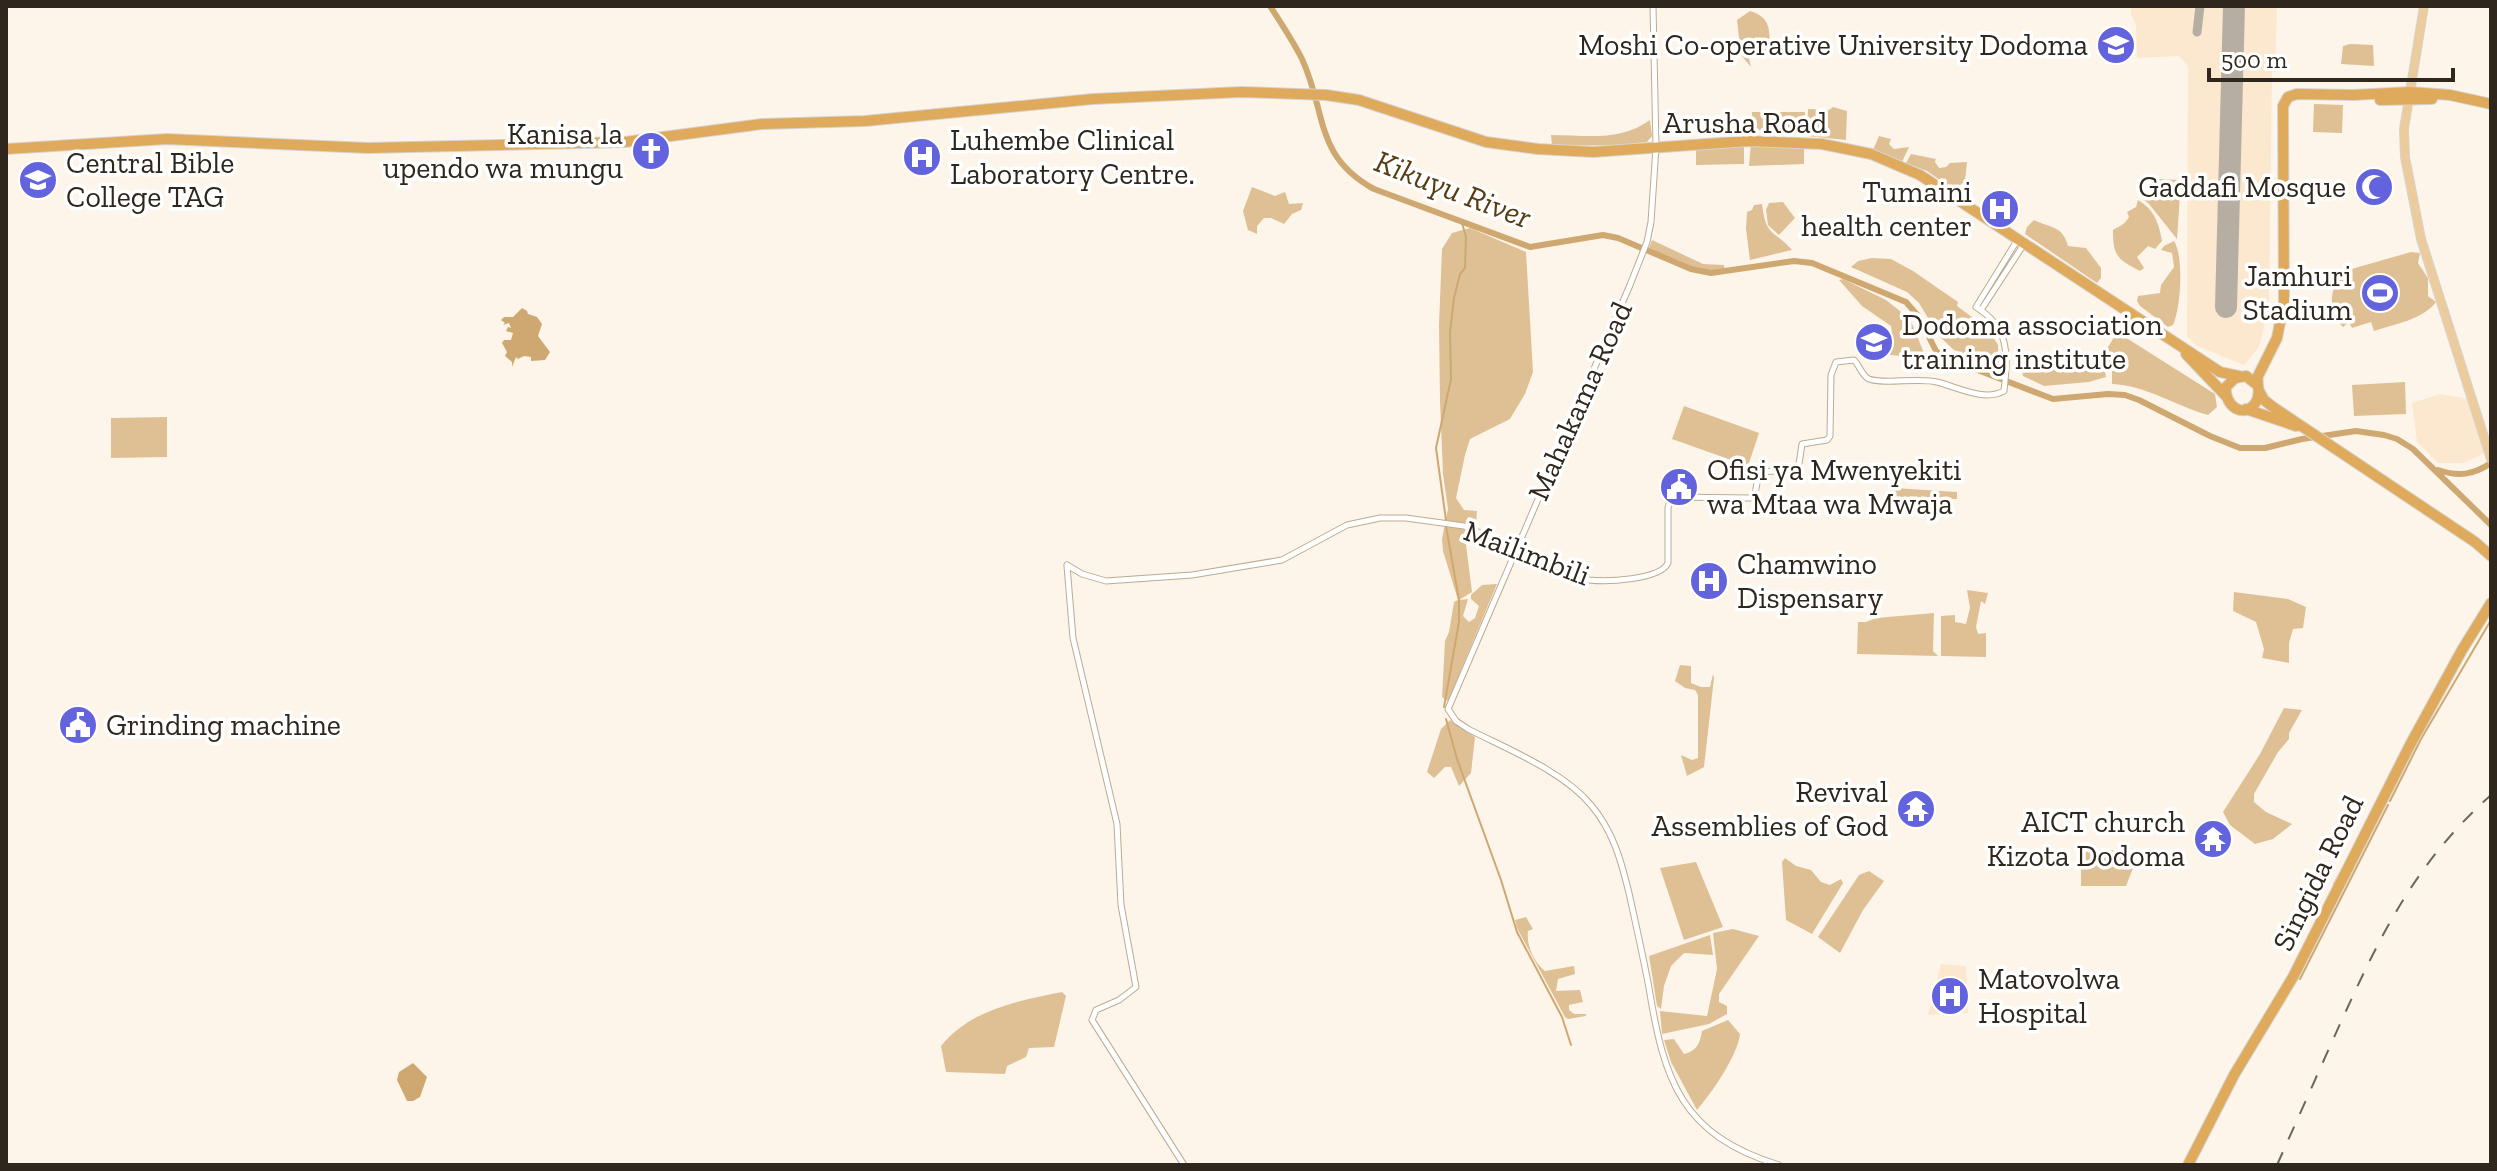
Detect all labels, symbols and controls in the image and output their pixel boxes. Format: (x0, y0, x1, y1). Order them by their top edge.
school or university icon: Moshi Co-operative University Dodoma (2095, 24, 2137, 66)
place label: Moshi Co-operative University Dodoma (1578, 27, 2088, 63)
scale bar (2209, 32, 2453, 82)
text: 500 m (2221, 45, 2287, 74)
street label: Arusha Road (1663, 105, 1828, 141)
place label: Kanisa la upendo wa mungu (383, 116, 623, 186)
place label: Luhembe Clinical Laboratory Centre. (950, 122, 1195, 192)
church icon: Kanisa la upendo wa mungu (630, 130, 672, 172)
hospital icon: Luhembe Clinical Laboratory Centre. (901, 136, 943, 178)
water label: Kikuyu River (1370, 142, 1537, 237)
place label: Central Bible College TAG (66, 145, 234, 215)
school or university icon: Central Bible College TAG (17, 159, 59, 201)
mosque icon: Gaddafi Mosque (2353, 166, 2395, 208)
place label: Gaddafi Mosque (2138, 169, 2346, 205)
place label: Tumaini health center (1801, 174, 1972, 244)
hospital icon: Tumaini health center (1979, 188, 2021, 230)
place label: Jamhuri Stadium (2243, 258, 2352, 328)
sports icon: Jamhuri Stadium (2359, 272, 2401, 314)
street label: Mahakama Road (1520, 296, 1640, 506)
place label: Dodoma association training institute (1902, 307, 2163, 377)
school or university icon: Dodoma association training institute (1853, 321, 1895, 363)
place label: Ofisi ya Mwenyekiti wa Mtaa wa Mwaja (1707, 452, 1962, 522)
public building icon: Ofisi ya Mwenyekiti wa Mtaa wa Mwaja (1658, 466, 1700, 508)
street label: Mailimbili (1459, 513, 1595, 593)
place label: Chamwino Dispensary (1737, 546, 1884, 616)
hospital icon: Chamwino Dispensary (1688, 560, 1730, 602)
public building icon: Grinding machine (57, 704, 99, 746)
place label: Grinding machine (106, 707, 341, 743)
place label: Revival Assemblies of God (1651, 774, 1889, 844)
temple icon: Revival Assemblies of God (1895, 788, 1937, 830)
street label: Singida Road (2265, 789, 2371, 957)
place label: AICT church Kizota Dodoma (1987, 804, 2185, 874)
temple icon: AICT church Kizota Dodoma (2192, 818, 2234, 860)
place label: Matovolwa Hospital (1978, 961, 2120, 1031)
hospital icon: Matovolwa Hospital (1929, 975, 1971, 1017)

